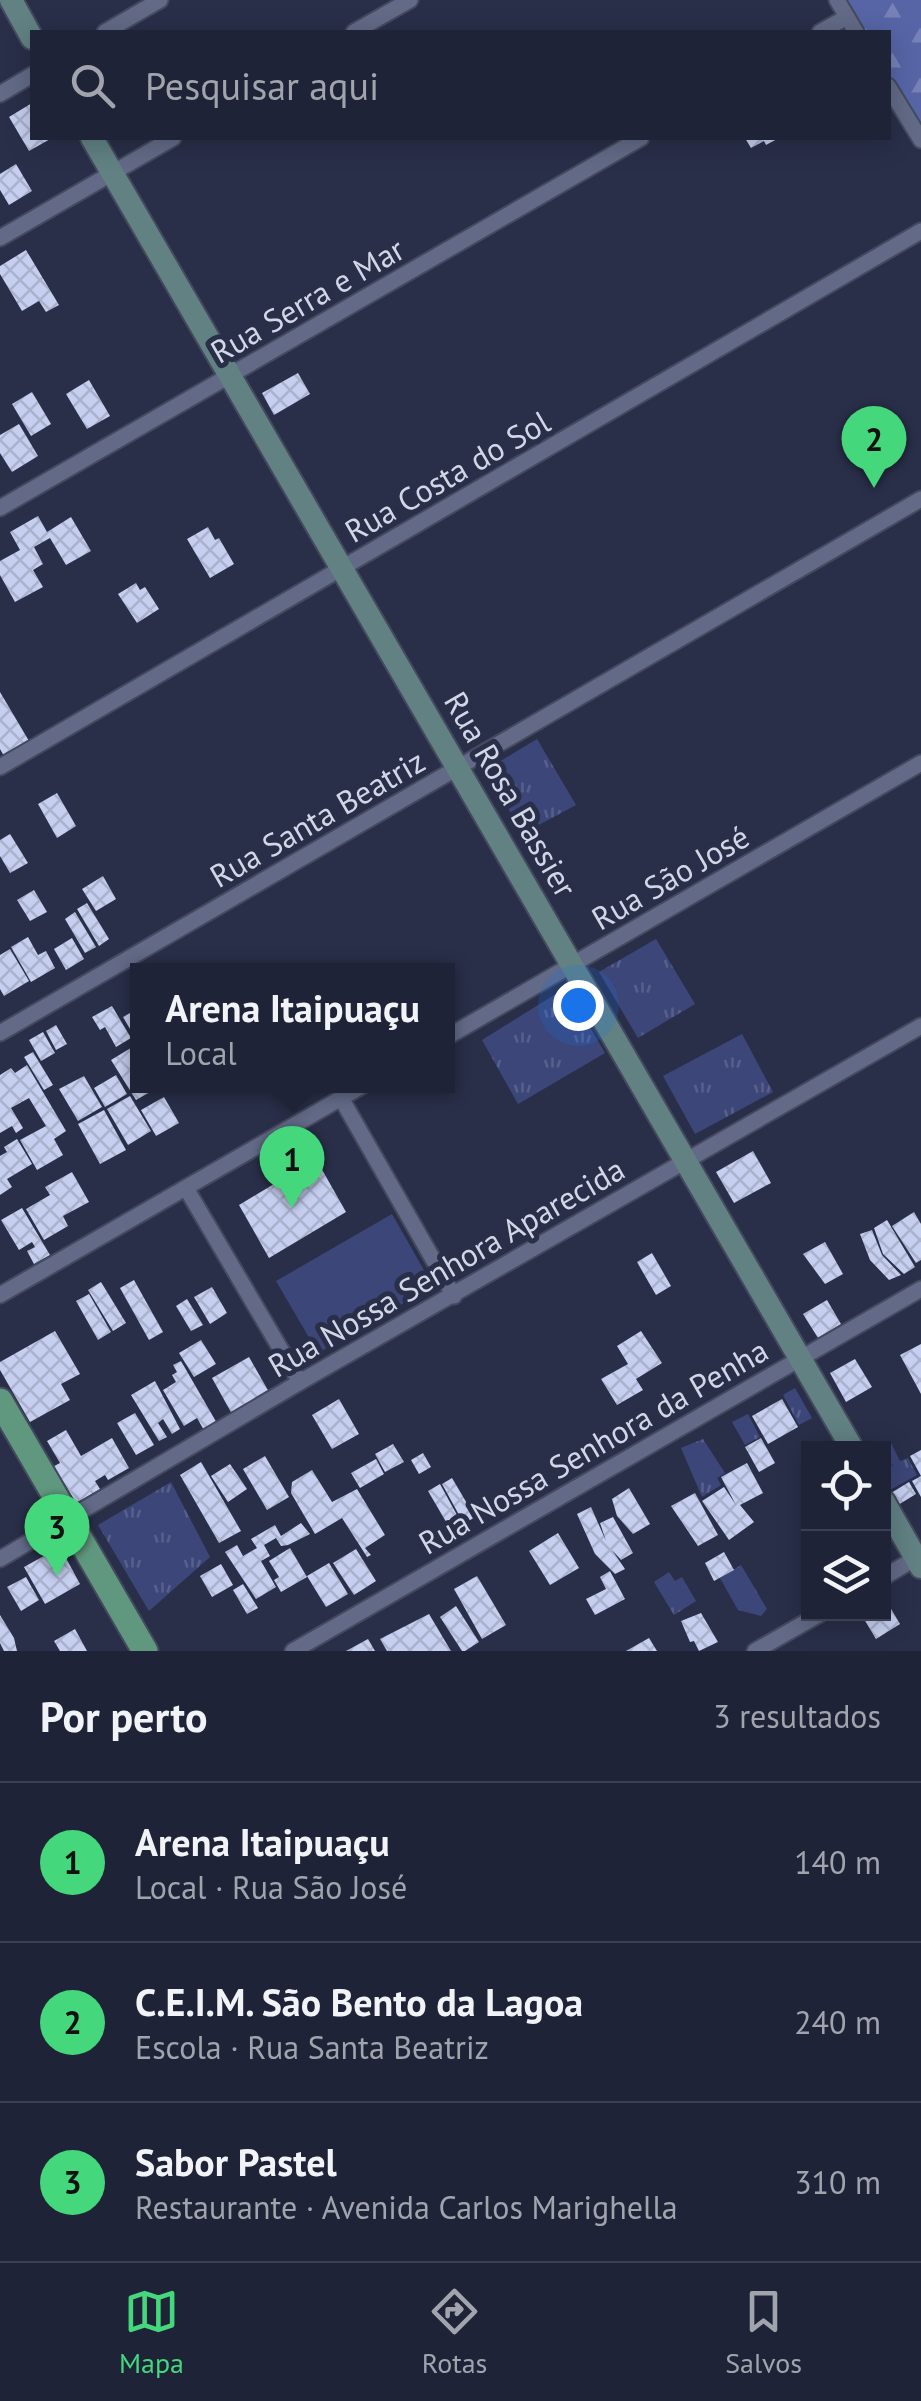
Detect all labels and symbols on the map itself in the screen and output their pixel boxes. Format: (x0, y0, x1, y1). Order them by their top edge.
street label: Rua Serra e Mar (203, 228, 411, 372)
street label: Rua Costa do Sol (337, 400, 558, 552)
pin: 2 (842, 406, 906, 488)
street label: Rua Rosa Bassier (435, 684, 587, 904)
street label: Rua Santa Beatriz (202, 739, 432, 897)
street label: Rua São José (584, 815, 756, 939)
your location (553, 980, 604, 1031)
pin: 1 (260, 1126, 324, 1208)
street label: Rua Nossa Senhora Aparecida (260, 1148, 632, 1386)
street label: Rua Nossa Senhora da Penha (411, 1329, 775, 1563)
pin: 3 (24, 1494, 90, 1576)

